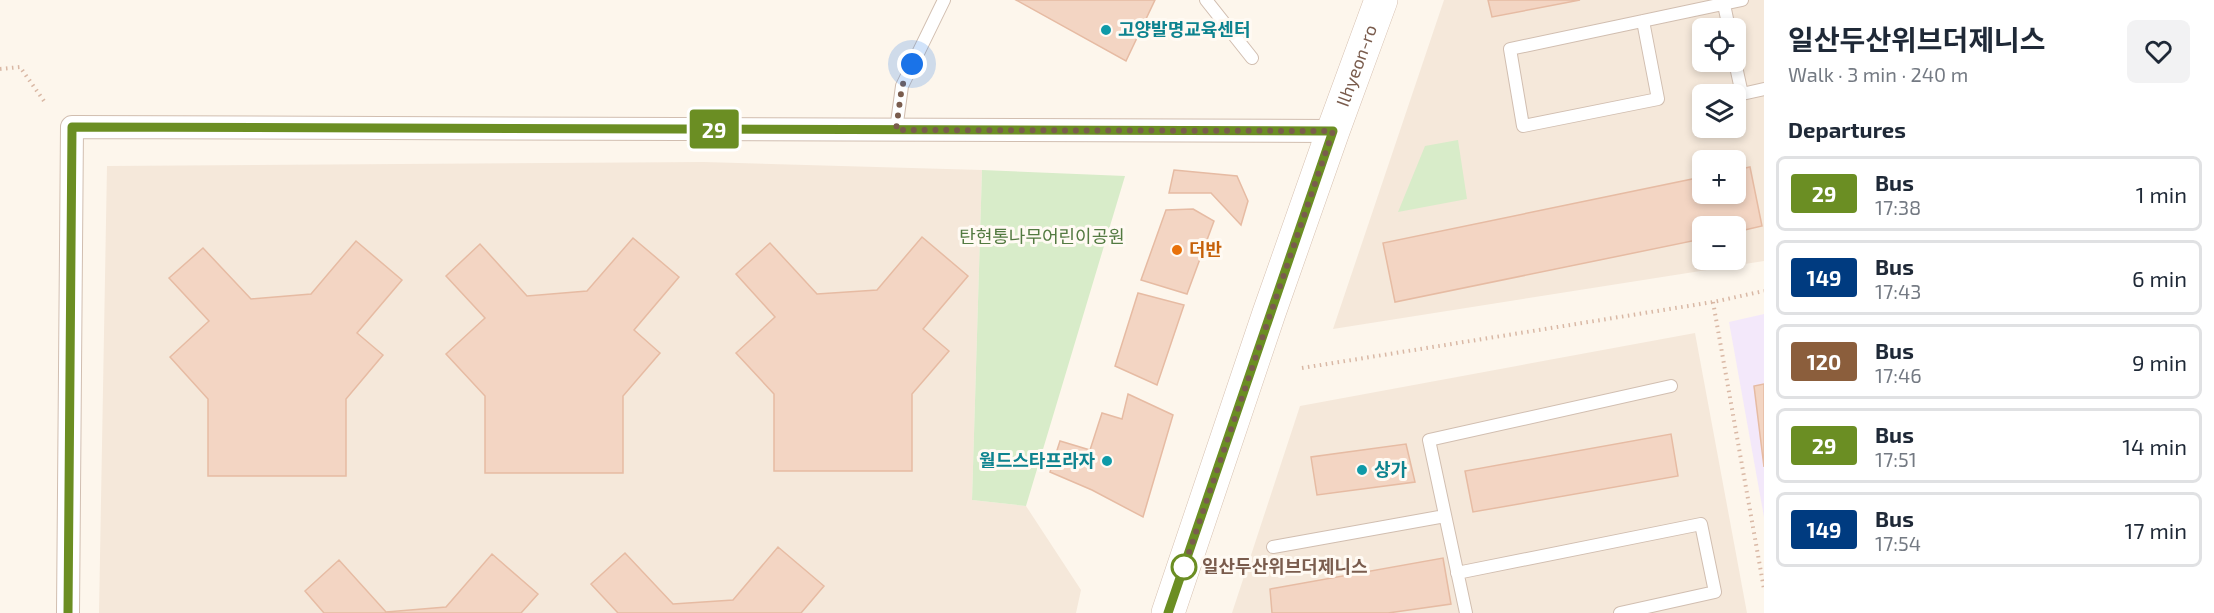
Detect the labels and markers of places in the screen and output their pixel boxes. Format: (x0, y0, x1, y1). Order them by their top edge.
place label: 고양발명교육센터 (1118, 18, 1250, 40)
marker: 고양발명교육센터 (1099, 23, 1113, 37)
place label: 더반 (1189, 238, 1222, 260)
marker: 더반 (1170, 243, 1184, 257)
place label: 월드스타프라자 (979, 449, 1095, 471)
marker: 월드스타프라자 (1100, 454, 1114, 468)
place label: 상가 (1374, 458, 1408, 480)
marker: 상가 (1355, 463, 1369, 477)
marker: 일산두산위브더제니스 (1171, 554, 1197, 580)
place label: 일산두산위브더제니스 (1202, 555, 1368, 577)

